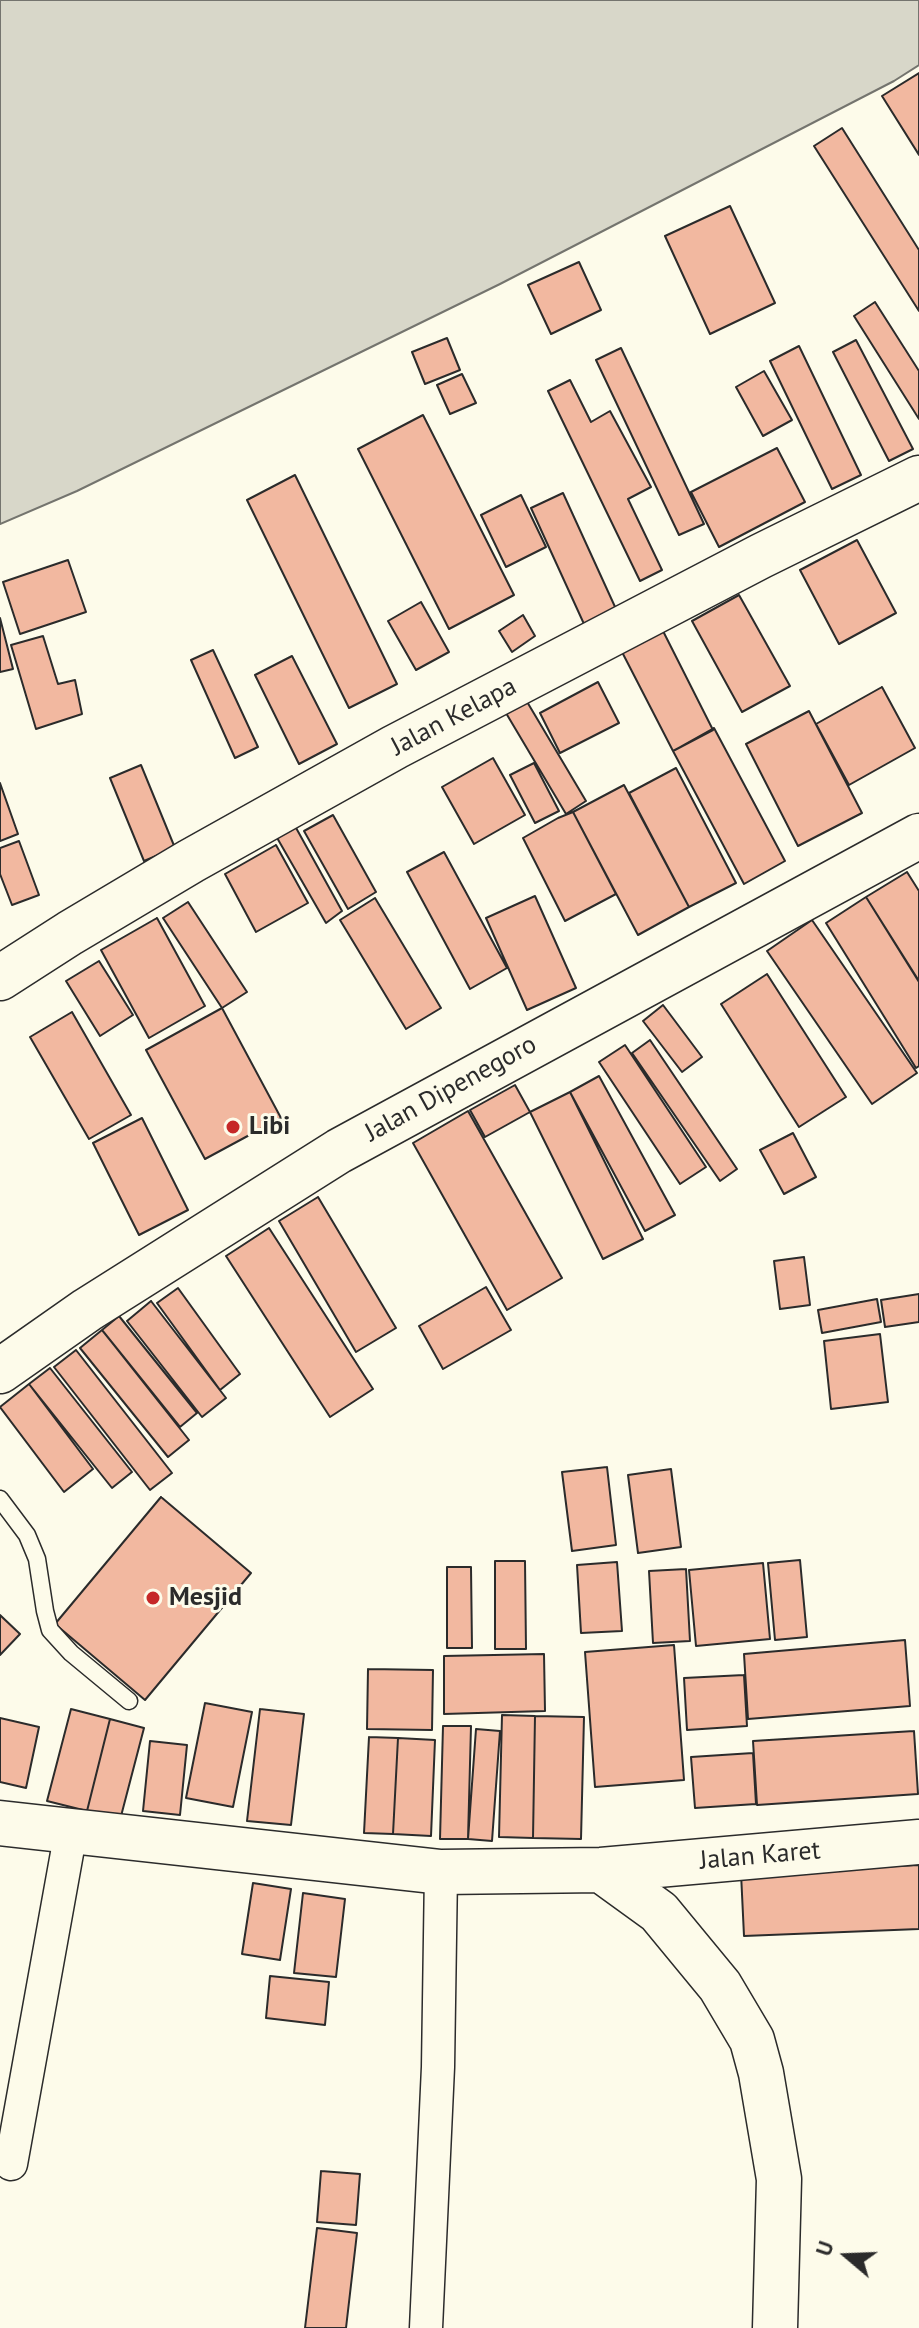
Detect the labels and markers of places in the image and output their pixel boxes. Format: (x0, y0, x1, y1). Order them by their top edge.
place label: Libi (249, 1111, 290, 1143)
marker: Libi (224, 1118, 242, 1136)
place label: Mesjid (169, 1582, 242, 1614)
marker: Mesjid (144, 1589, 162, 1607)

